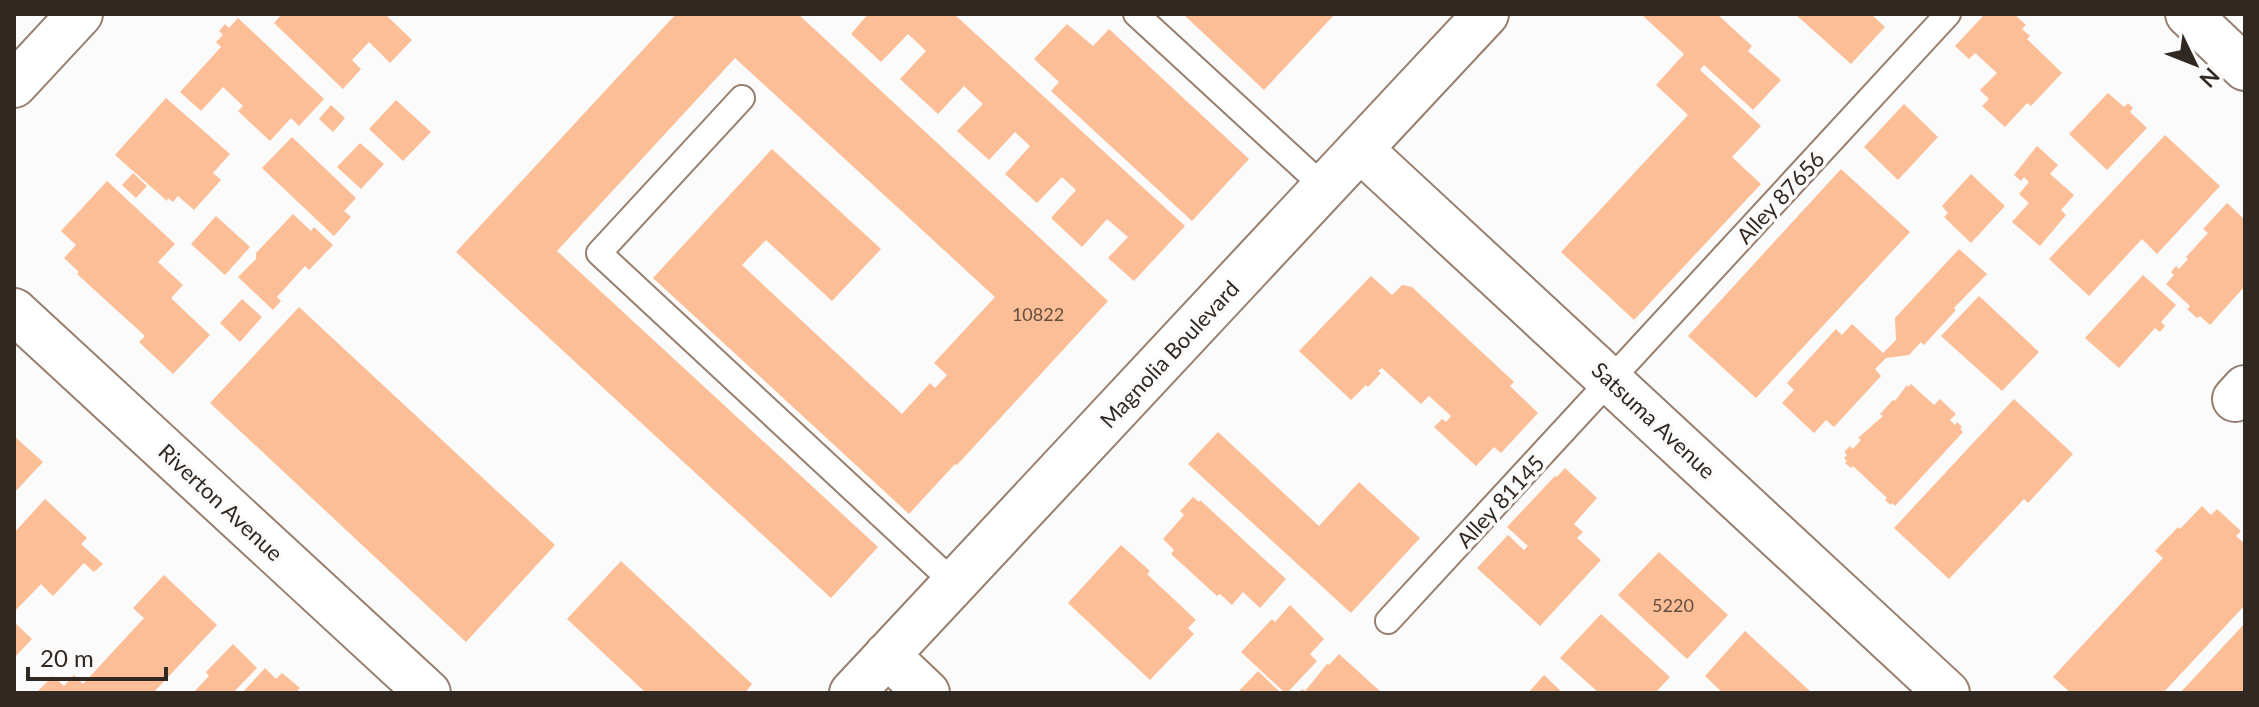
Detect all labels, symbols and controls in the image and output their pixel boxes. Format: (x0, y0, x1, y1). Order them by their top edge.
north arrow (2155, 24, 2235, 104)
text: N (2194, 63, 2226, 93)
street label: Alley 87656 (1730, 145, 1830, 249)
street label: Magnolia Boulevard (1094, 275, 1244, 433)
house number: 10822 (1012, 303, 1064, 325)
street label: Satsuma Avenue (1587, 356, 1721, 484)
street label: Riverton Avenue (153, 438, 289, 566)
street label: Alley 81145 (1450, 449, 1550, 553)
house number: 5220 (1652, 594, 1694, 616)
scale bar (28, 631, 166, 681)
text: 20 m (40, 643, 94, 672)

